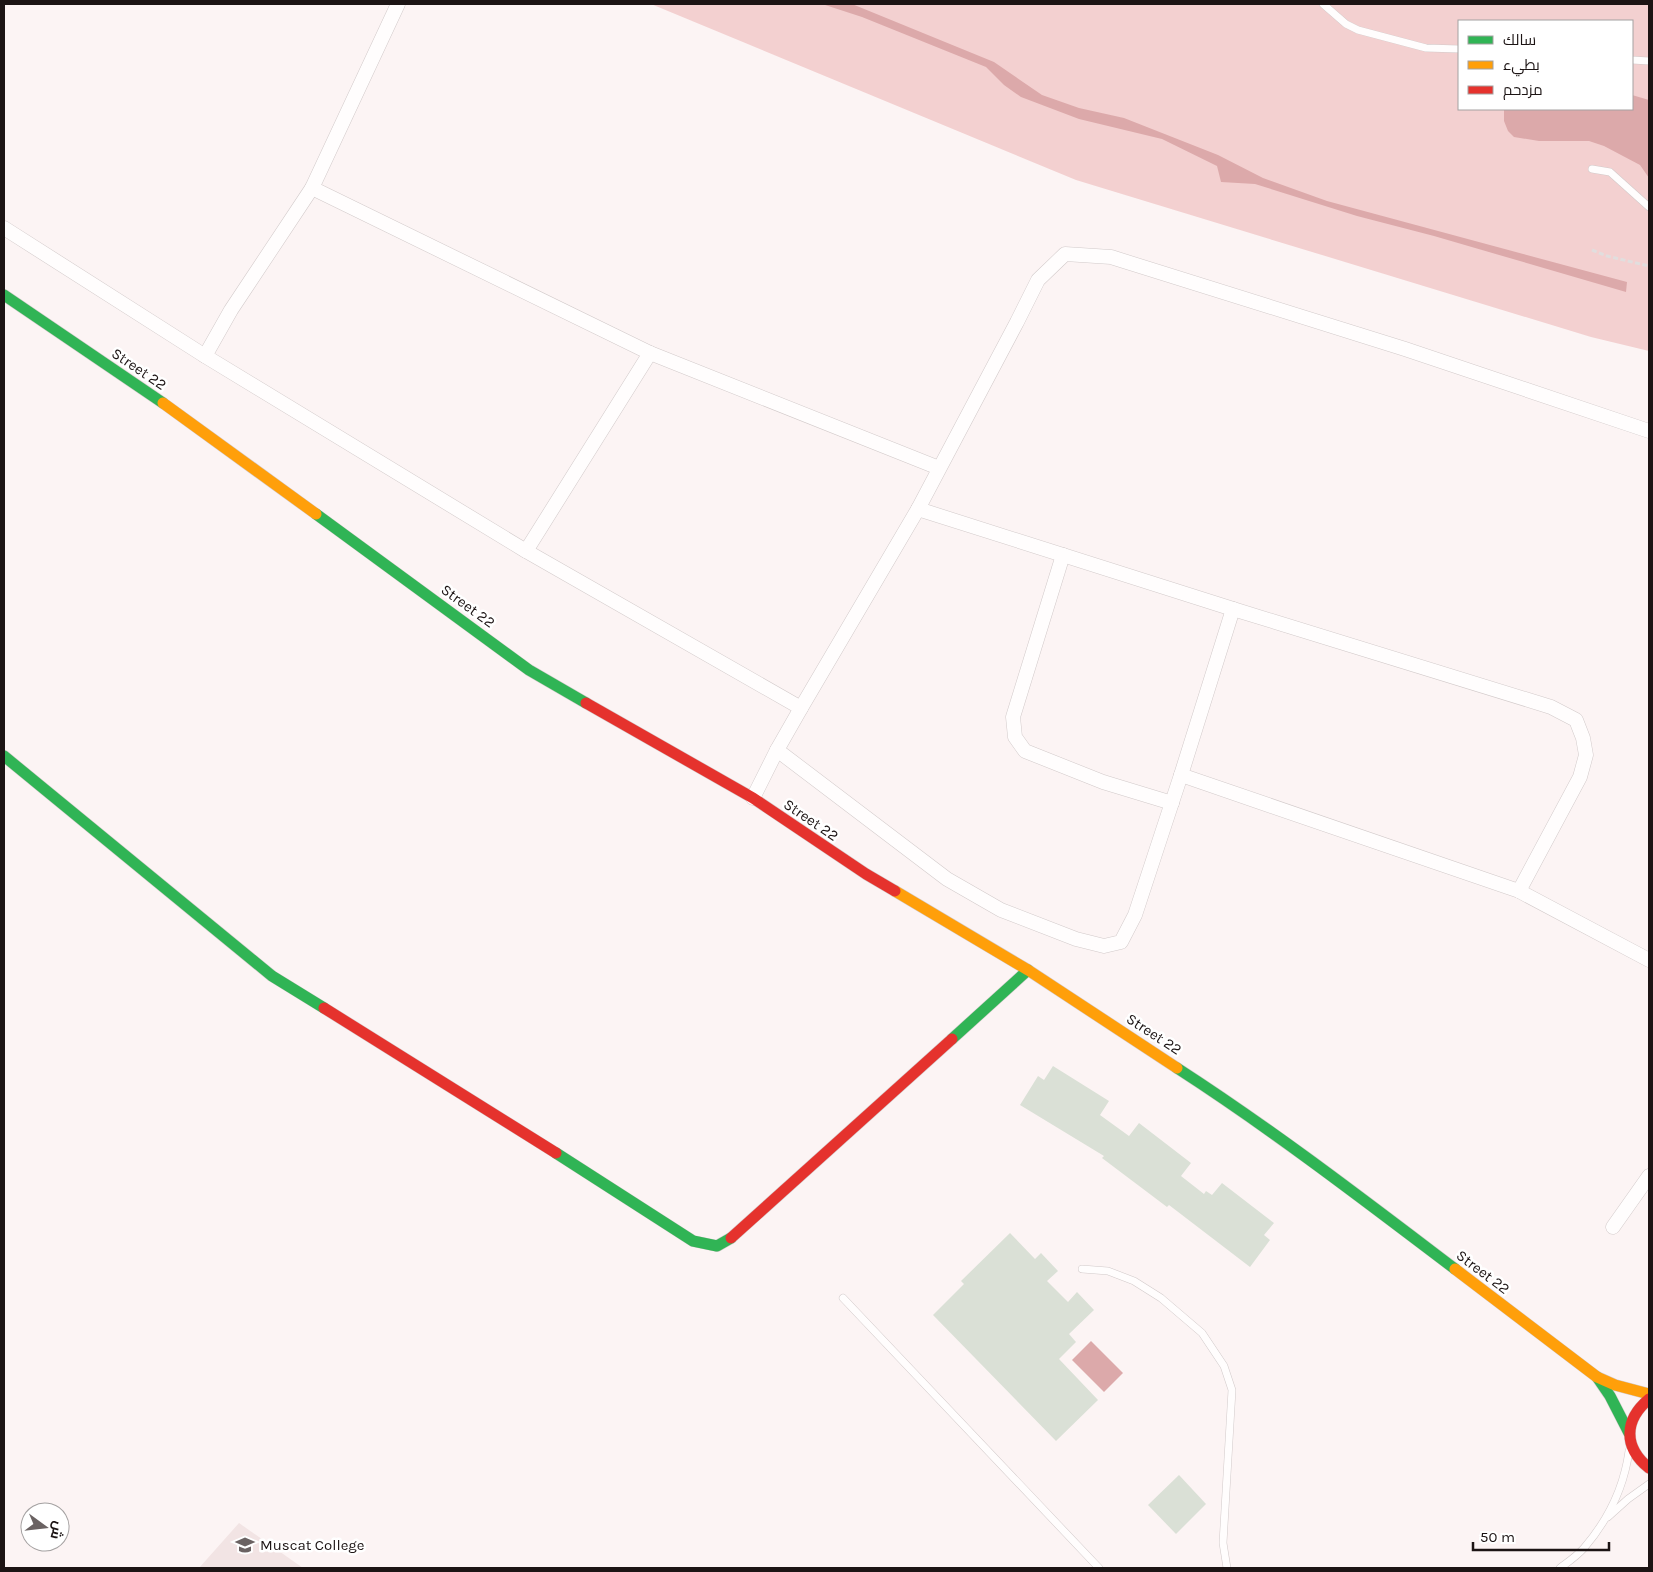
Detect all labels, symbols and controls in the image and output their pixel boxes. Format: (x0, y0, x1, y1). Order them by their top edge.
legend (1458, 20, 1633, 110)
text: سالك (1503, 31, 1536, 49)
text: بطيء (1503, 56, 1540, 77)
text: مزدحم (1503, 81, 1543, 100)
street label: Street 22 (108, 344, 170, 394)
street label: Street 22 (438, 580, 498, 632)
street label: Street 22 (780, 795, 842, 845)
street label: Street 22 (1123, 1010, 1185, 1058)
street label: Street 22 (1453, 1246, 1513, 1298)
north arrow (20, 1502, 70, 1552)
text: ش (47, 1519, 68, 1541)
scale bar (1473, 1520, 1609, 1552)
text: 50 m (1480, 1528, 1515, 1546)
school or university icon: Muscat College (234, 1534, 256, 1556)
place label: Muscat College (260, 1536, 365, 1554)

